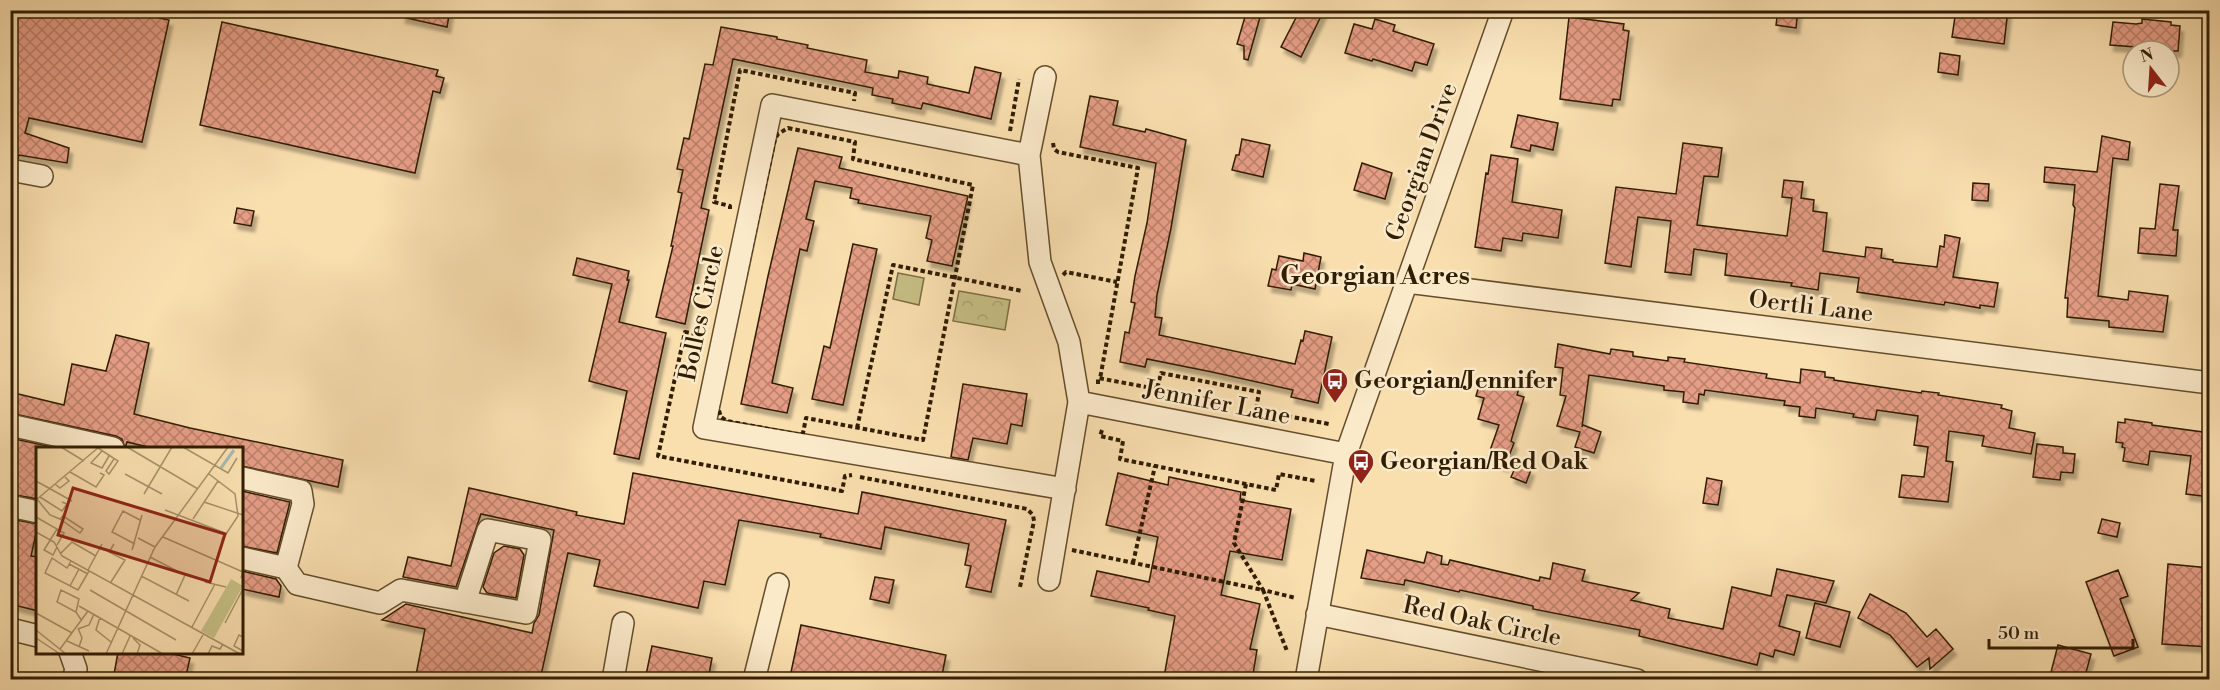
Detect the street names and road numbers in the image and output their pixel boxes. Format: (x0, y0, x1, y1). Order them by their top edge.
street label: Georgian Drive (1379, 79, 1465, 245)
street label: Bolles Circle (673, 242, 731, 384)
street label: Oertli Lane (1747, 284, 1875, 330)
street label: Jennifer Lane (1140, 374, 1293, 432)
street label: Red Oak Circle (1400, 591, 1564, 653)

